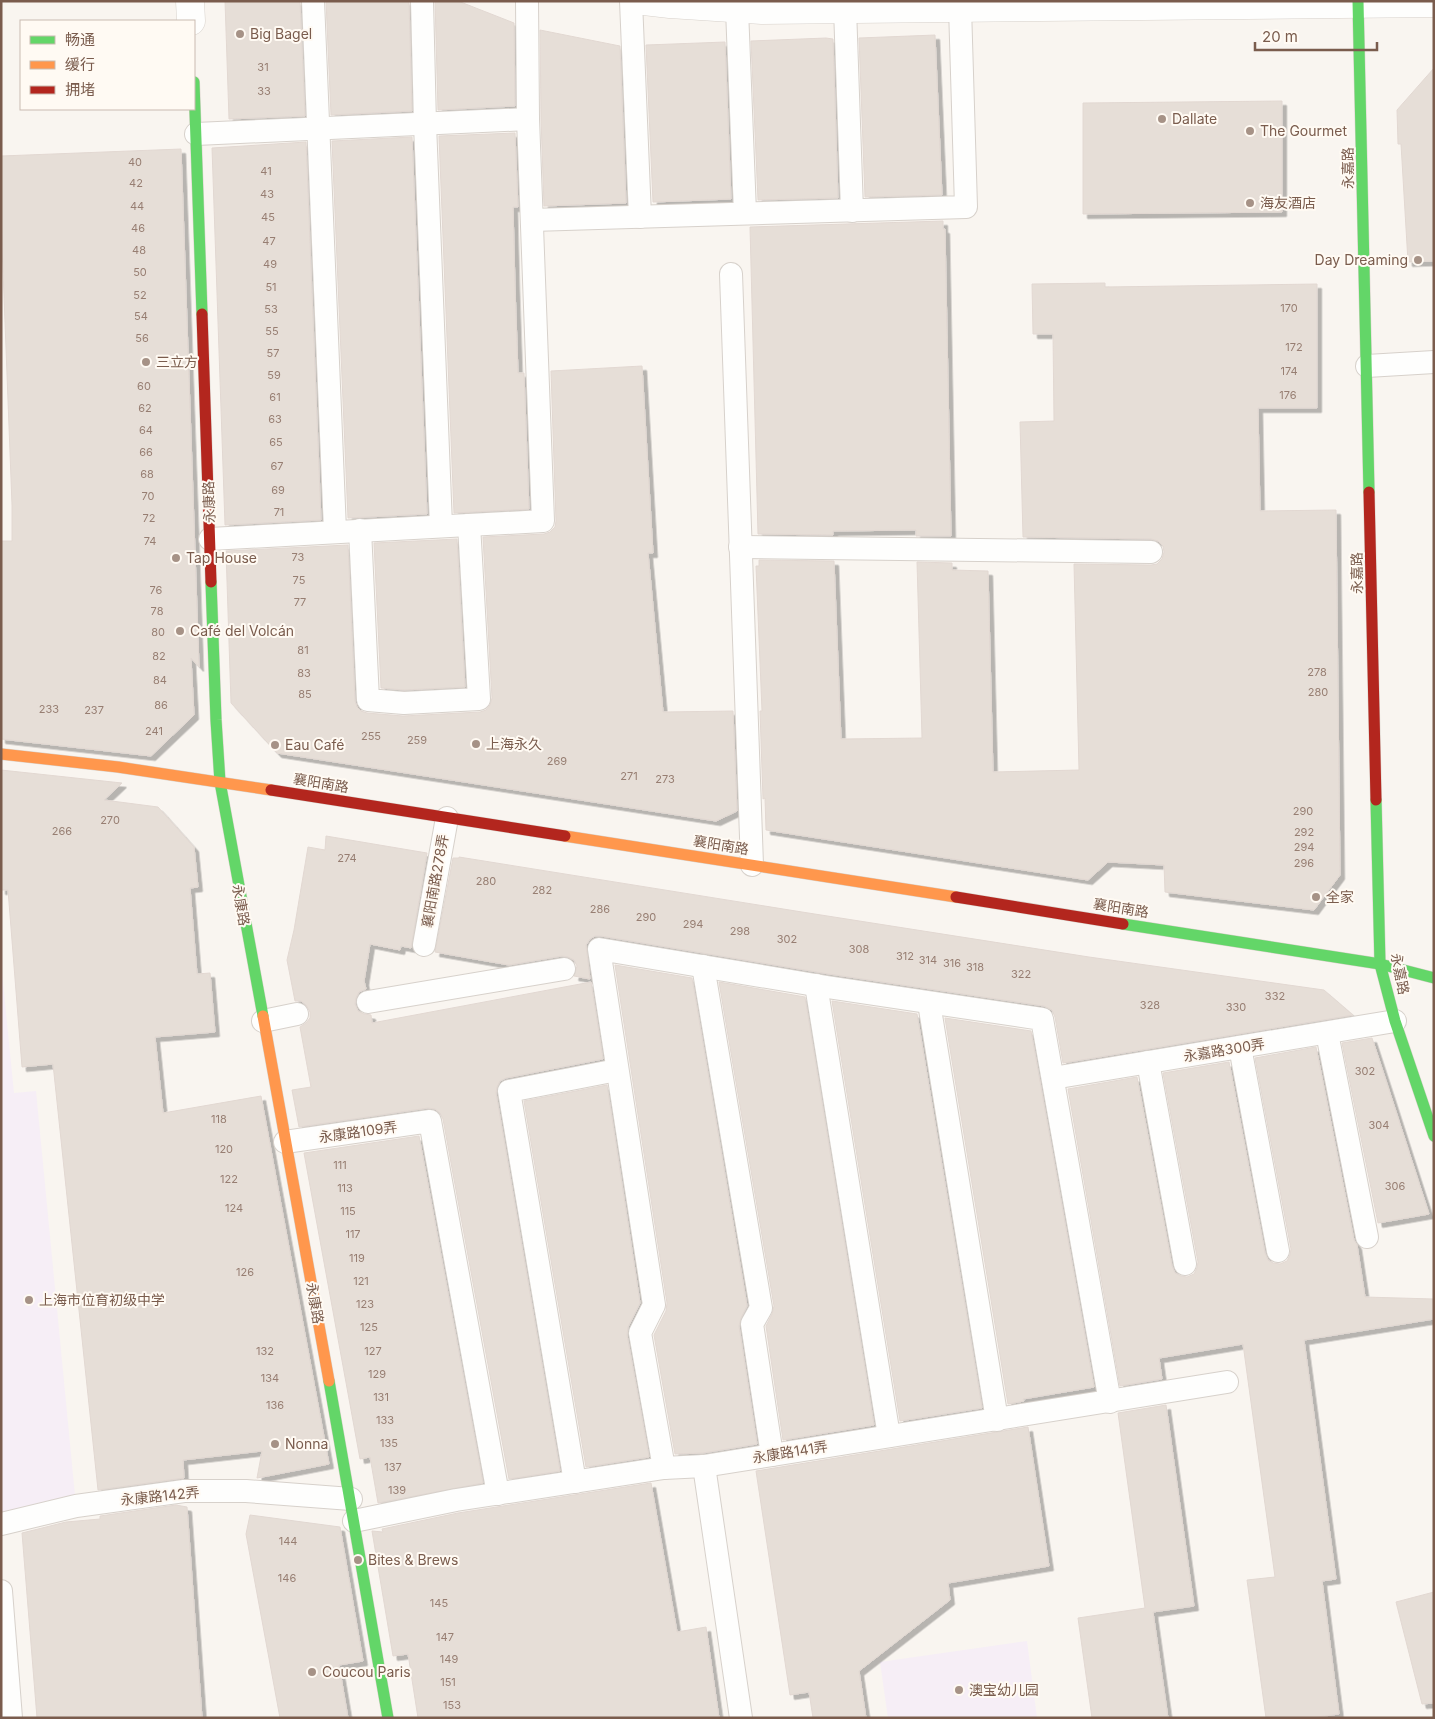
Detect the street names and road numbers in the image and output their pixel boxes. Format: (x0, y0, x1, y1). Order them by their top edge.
street label: 永嘉路 (1339, 147, 1356, 189)
street label: 永康路 (199, 481, 218, 523)
street label: 永嘉路 (1348, 552, 1365, 594)
street label: 襄阳南路 (292, 770, 350, 795)
street label: 襄阳南路 (692, 832, 750, 857)
street label: 襄阳南路278弄 (418, 833, 451, 929)
street label: 永康路 (229, 883, 254, 927)
street label: 襄阳南路 (1092, 895, 1150, 920)
street label: 永嘉路 (1388, 952, 1413, 996)
street label: 永嘉路300弄 (1182, 1035, 1266, 1064)
street label: 永康路109弄 (318, 1118, 398, 1145)
street label: 永康路 (303, 1281, 328, 1325)
street label: 永康路141弄 (751, 1437, 829, 1466)
street label: 永康路142弄 (120, 1483, 200, 1508)

